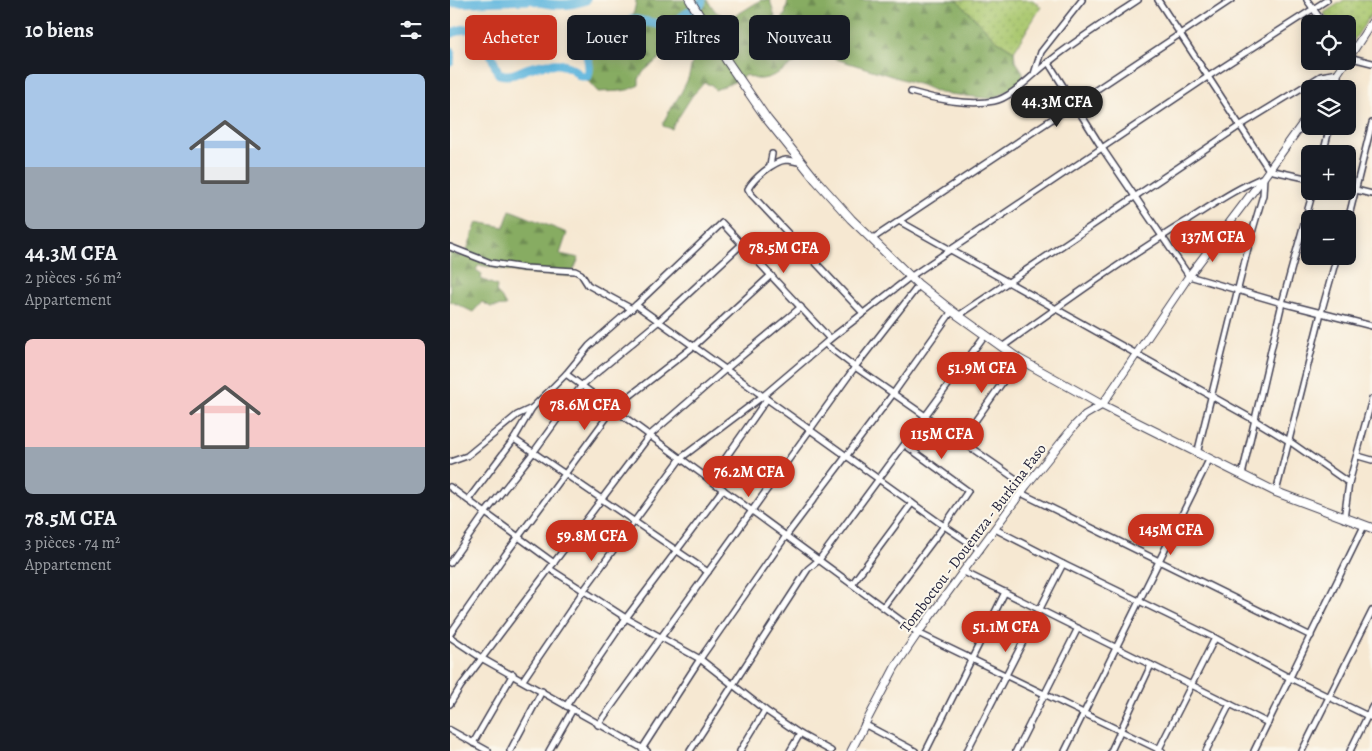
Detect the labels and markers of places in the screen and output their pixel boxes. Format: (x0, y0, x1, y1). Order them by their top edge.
pin: 44.3M CFA (1000, 86, 1114, 128)
pin: 137M CFA (1161, 220, 1265, 263)
pin: 78.5M CFA (727, 232, 841, 274)
pin: 51.9M CFA (925, 352, 1039, 394)
pin: 78.6M CFA (528, 388, 642, 431)
pin: 115M CFA (890, 418, 994, 460)
pin: 76.2M CFA (692, 456, 806, 498)
pin: 145M CFA (1119, 514, 1223, 556)
pin: 59.8M CFA (535, 520, 649, 562)
pin: 51.1M CFA (949, 610, 1063, 653)

